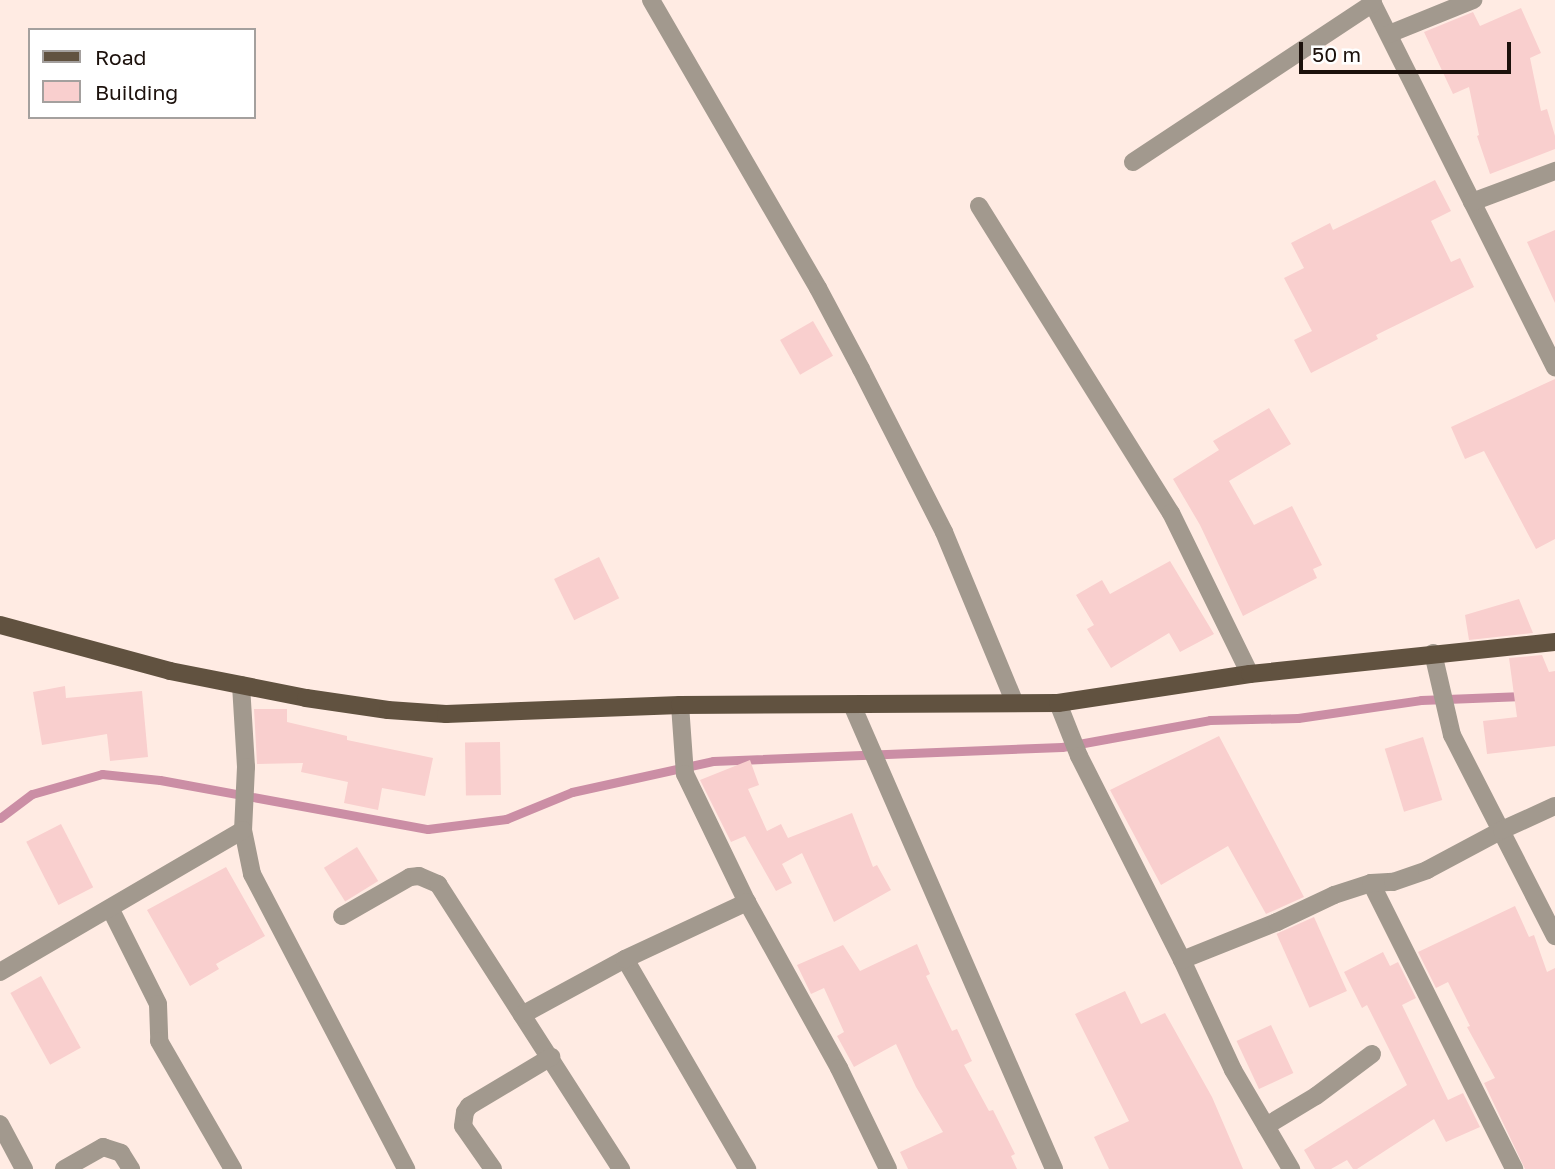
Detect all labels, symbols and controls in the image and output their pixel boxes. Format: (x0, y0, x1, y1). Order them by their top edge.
legend (28, 28, 256, 119)
scale bar (1303, 28, 1515, 72)
text: 50 m (1312, 41, 1361, 67)
text: Road (95, 44, 146, 70)
text: Building (95, 79, 178, 105)

